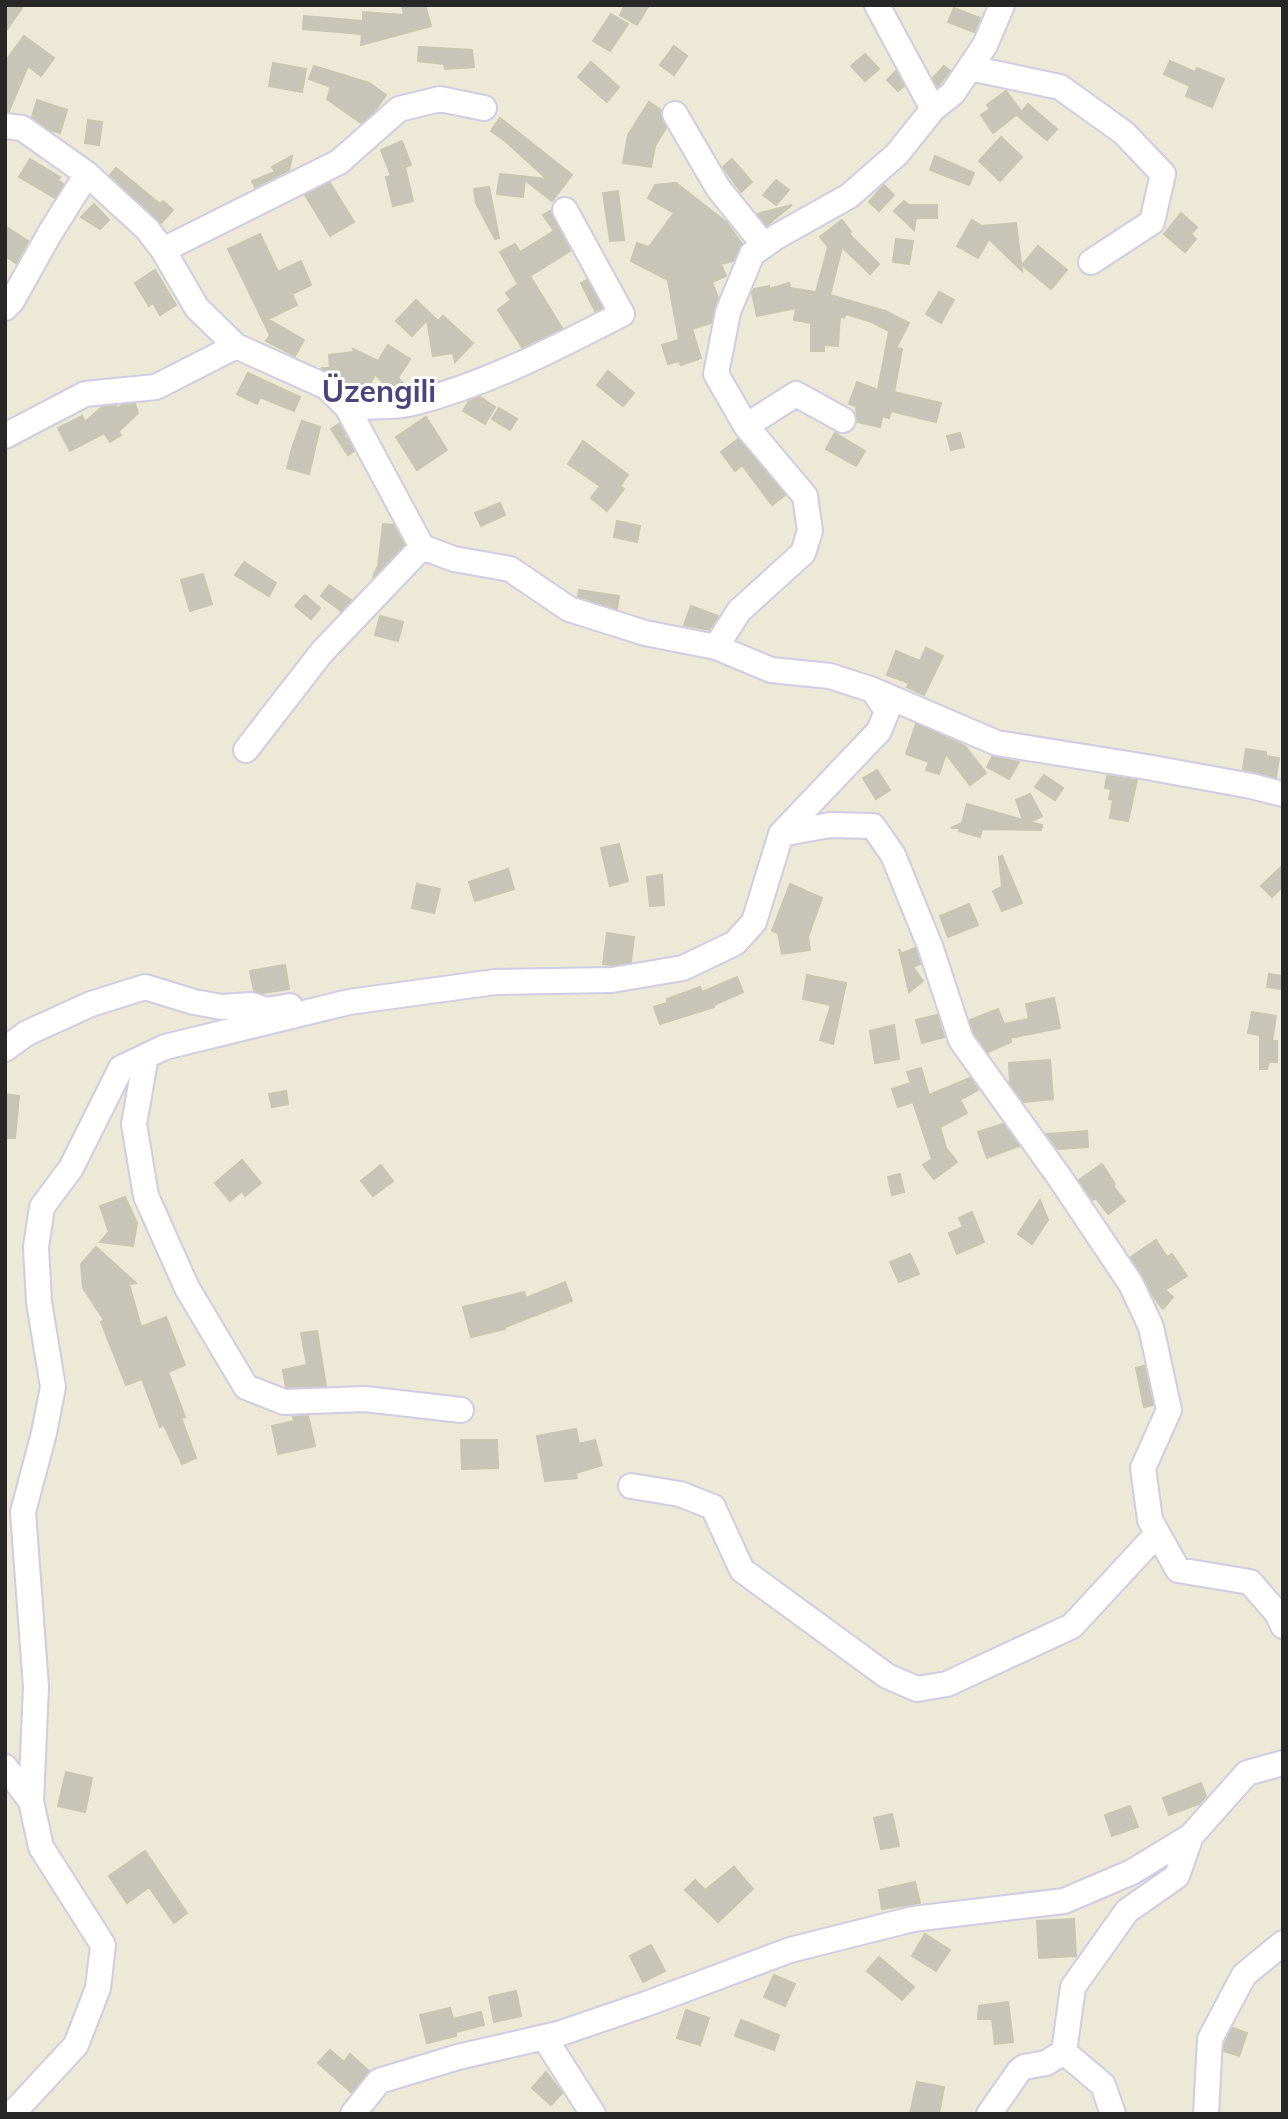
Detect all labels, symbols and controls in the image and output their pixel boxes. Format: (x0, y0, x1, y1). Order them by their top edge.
district label: Üzengili (322, 372, 436, 410)

